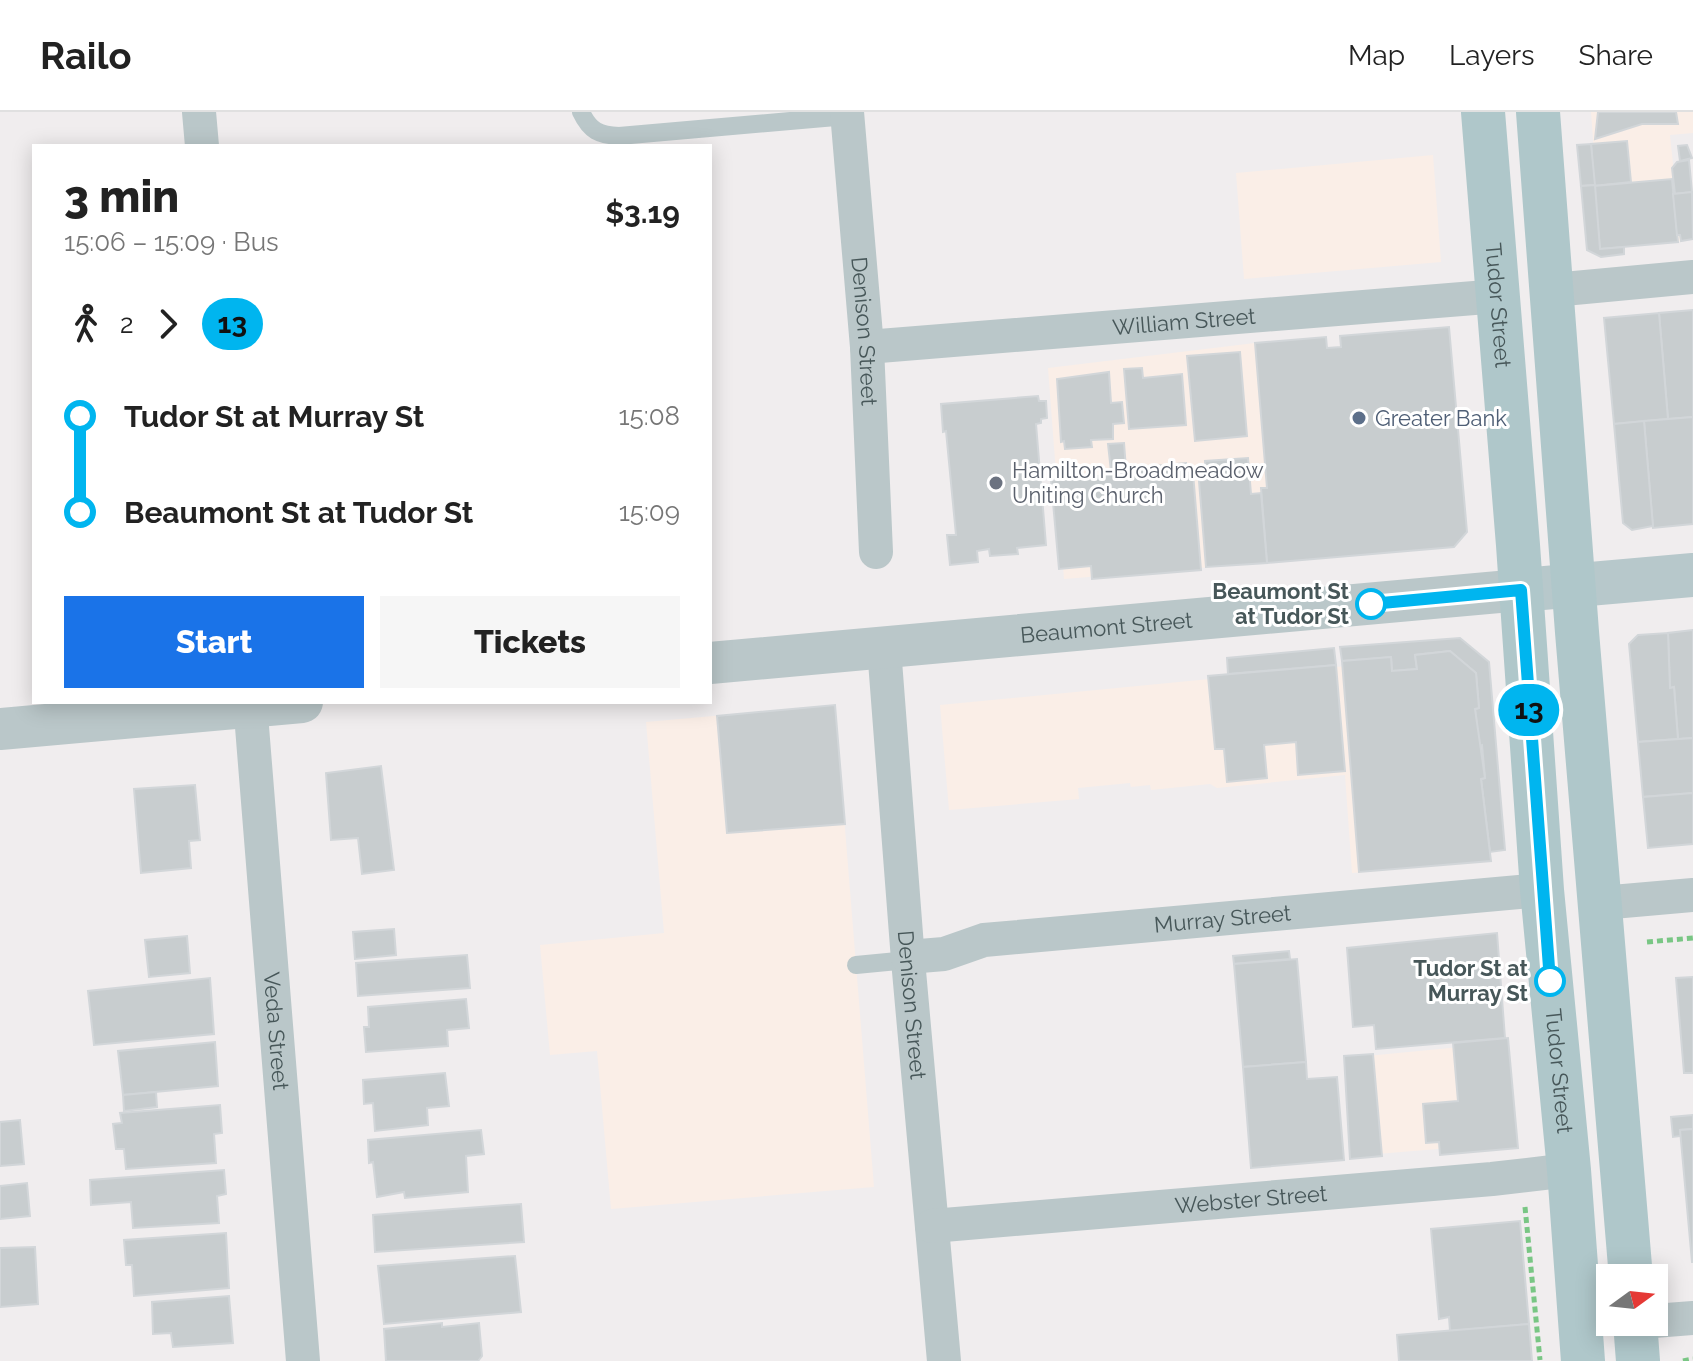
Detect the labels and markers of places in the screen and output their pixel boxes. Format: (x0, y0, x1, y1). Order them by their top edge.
place label: Greater Bank (1375, 405, 1507, 431)
marker: Greater Bank (1350, 409, 1368, 427)
place label: Hamilton-Broadmeadow Uniting Church (1012, 457, 1264, 508)
marker: Hamilton-Broadmeadow Uniting Church (987, 474, 1005, 492)
place label: Beaumont St at Tudor St (1212, 578, 1350, 629)
marker: Beaumont St at Tudor St (1356, 589, 1386, 619)
place label: Tudor St at Murray St (1413, 955, 1529, 1006)
marker: Tudor St at Murray St (1535, 966, 1565, 996)

